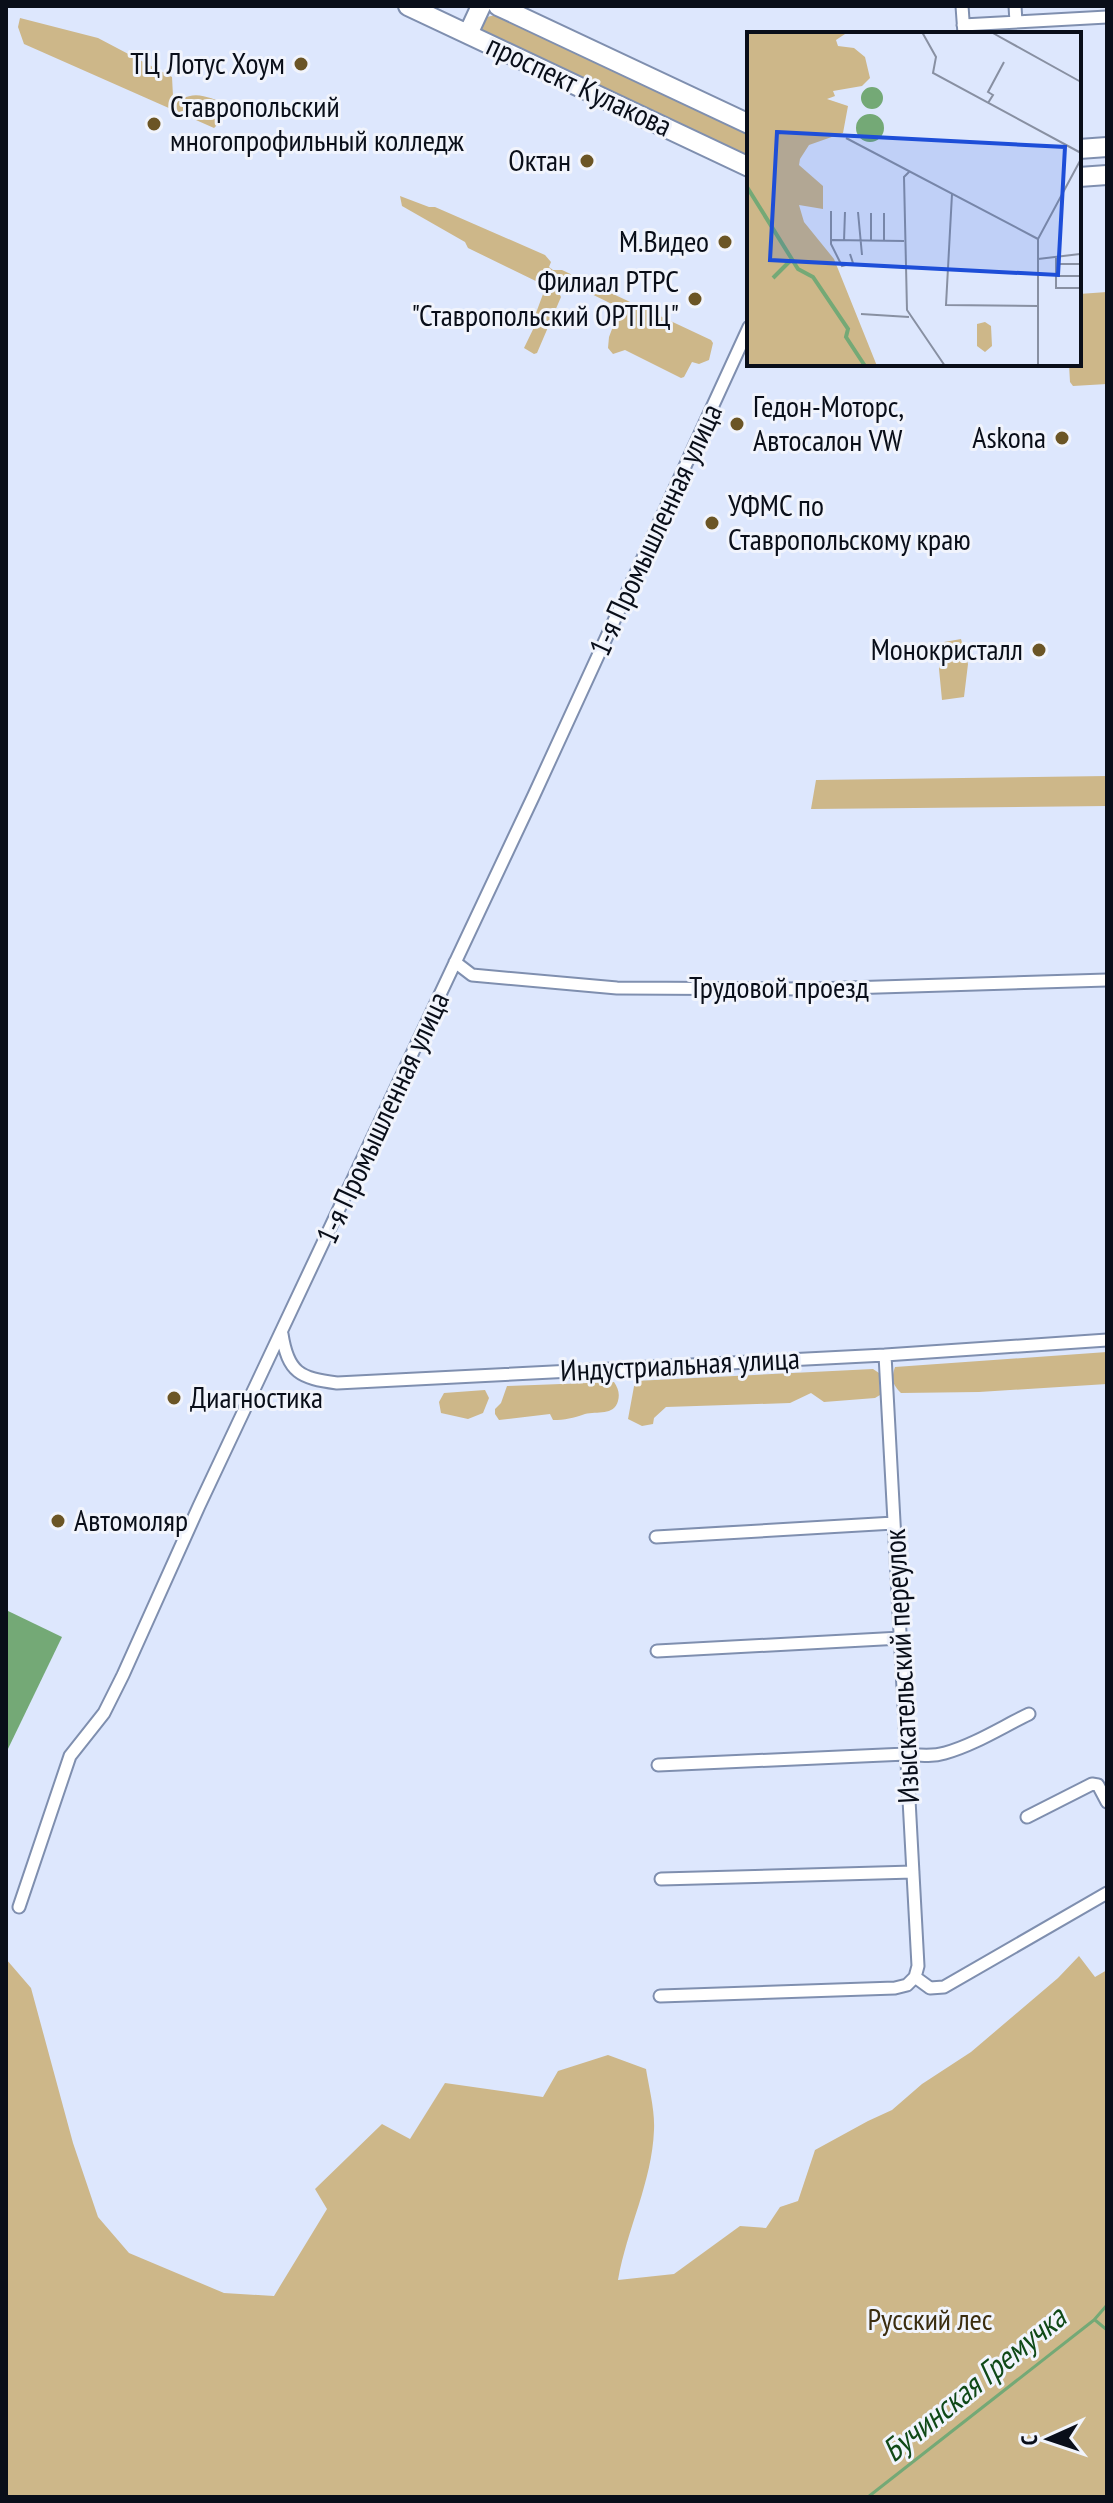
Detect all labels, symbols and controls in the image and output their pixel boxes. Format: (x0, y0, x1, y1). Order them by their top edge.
street label: проспект Кулакова (481, 25, 678, 145)
inset map (747, 32, 1081, 366)
place label: ТЦ Лотус Хоум (130, 43, 285, 82)
marker: ТЦ Лотус Хоум (292, 55, 310, 73)
place label: Ставропольский многопрофильный колледж (170, 86, 465, 159)
marker: Ставропольский многопрофильный колледж (145, 115, 163, 133)
place label: Октан (508, 140, 571, 179)
marker: Октан (578, 152, 596, 170)
place label: М.Видео (619, 221, 709, 260)
marker: М.Видео (716, 233, 734, 251)
place label: Филиал РТРС "Ставропольский ОРТПЦ" (411, 261, 679, 334)
marker: Филиал РТРС "Ставропольский ОРТПЦ" (686, 290, 704, 308)
place label: Гедон-Моторс, Автосалон VW (753, 386, 904, 459)
street label: 1-я Промышленная улица (579, 397, 730, 662)
marker: Гедон-Моторс, Автосалон VW (728, 415, 746, 433)
place label: Askona (972, 417, 1046, 456)
marker: Askona (1053, 429, 1071, 447)
place label: УФМС по Ставропольскому краю (728, 485, 971, 558)
marker: УФМС по Ставропольскому краю (703, 514, 721, 532)
place label: Монокристалл (871, 629, 1023, 668)
marker: Монокристалл (1030, 641, 1048, 659)
street label: Трудовой проезд (689, 967, 869, 1006)
street label: 1-я Промышленная улица (306, 985, 457, 1250)
street label: Индустриальная улица (559, 1338, 801, 1389)
place label: Диагностика (190, 1377, 323, 1416)
marker: Диагностика (165, 1389, 183, 1407)
place label: Автомоляр (74, 1500, 188, 1539)
marker: Автомоляр (49, 1512, 67, 1530)
street label: Изыскательский переулок (874, 1528, 927, 1804)
water label: Бучинская Гремучка (873, 2295, 1076, 2470)
park label: Русский лес (868, 2299, 993, 2338)
north arrow (1009, 2399, 1089, 2479)
text: С (1015, 2434, 1043, 2446)

